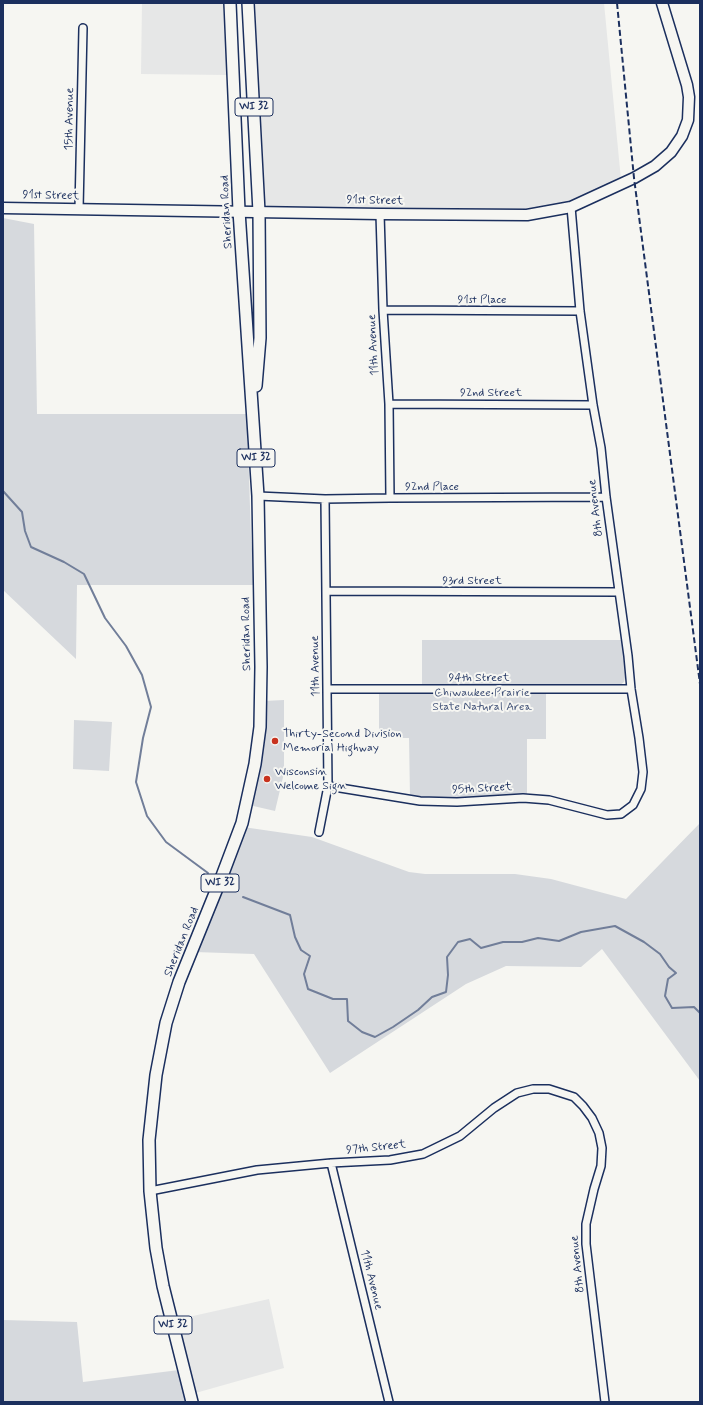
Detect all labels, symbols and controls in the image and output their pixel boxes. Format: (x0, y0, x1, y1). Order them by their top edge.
street label: 15th Avenue (62, 88, 78, 150)
road number: WI 32 (235, 98, 273, 116)
street label: Sheridan Road (218, 175, 236, 249)
street label: 91st Street (22, 188, 80, 204)
street label: 91st Street (346, 193, 404, 209)
street label: 91st Place (458, 293, 506, 307)
street label: 11th Avenue (365, 314, 383, 376)
street label: 92nd Street (460, 386, 522, 400)
road number: WI 32 (237, 449, 275, 467)
street label: 8th Avenue (585, 478, 607, 538)
street label: 92nd Place (405, 480, 459, 494)
street label: 93rd Street (442, 574, 502, 588)
street label: Sheridan Road (239, 597, 255, 671)
street label: 11th Avenue (308, 635, 324, 697)
street label: 94th Street (449, 671, 509, 685)
park label: Chiwaukee Prairie State Natural Area (432, 686, 532, 714)
place label: Thirty-Second Division Memorial Highway (283, 727, 402, 755)
marker: Thirty-Second Division Memorial Highway (270, 736, 280, 746)
place label: Wisconsin Welcome Sign (275, 765, 347, 793)
marker: Wisconsin Welcome Sign (262, 774, 272, 784)
street label: 95th Street (452, 780, 512, 798)
road number: WI 32 (201, 874, 239, 892)
street label: Sheridan Road (161, 905, 203, 979)
street label: 97th Street (346, 1138, 406, 1158)
street label: 8th Avenue (568, 1235, 588, 1293)
street label: 11th Avenue (357, 1248, 385, 1312)
road number: WI 32 (154, 1316, 192, 1334)

